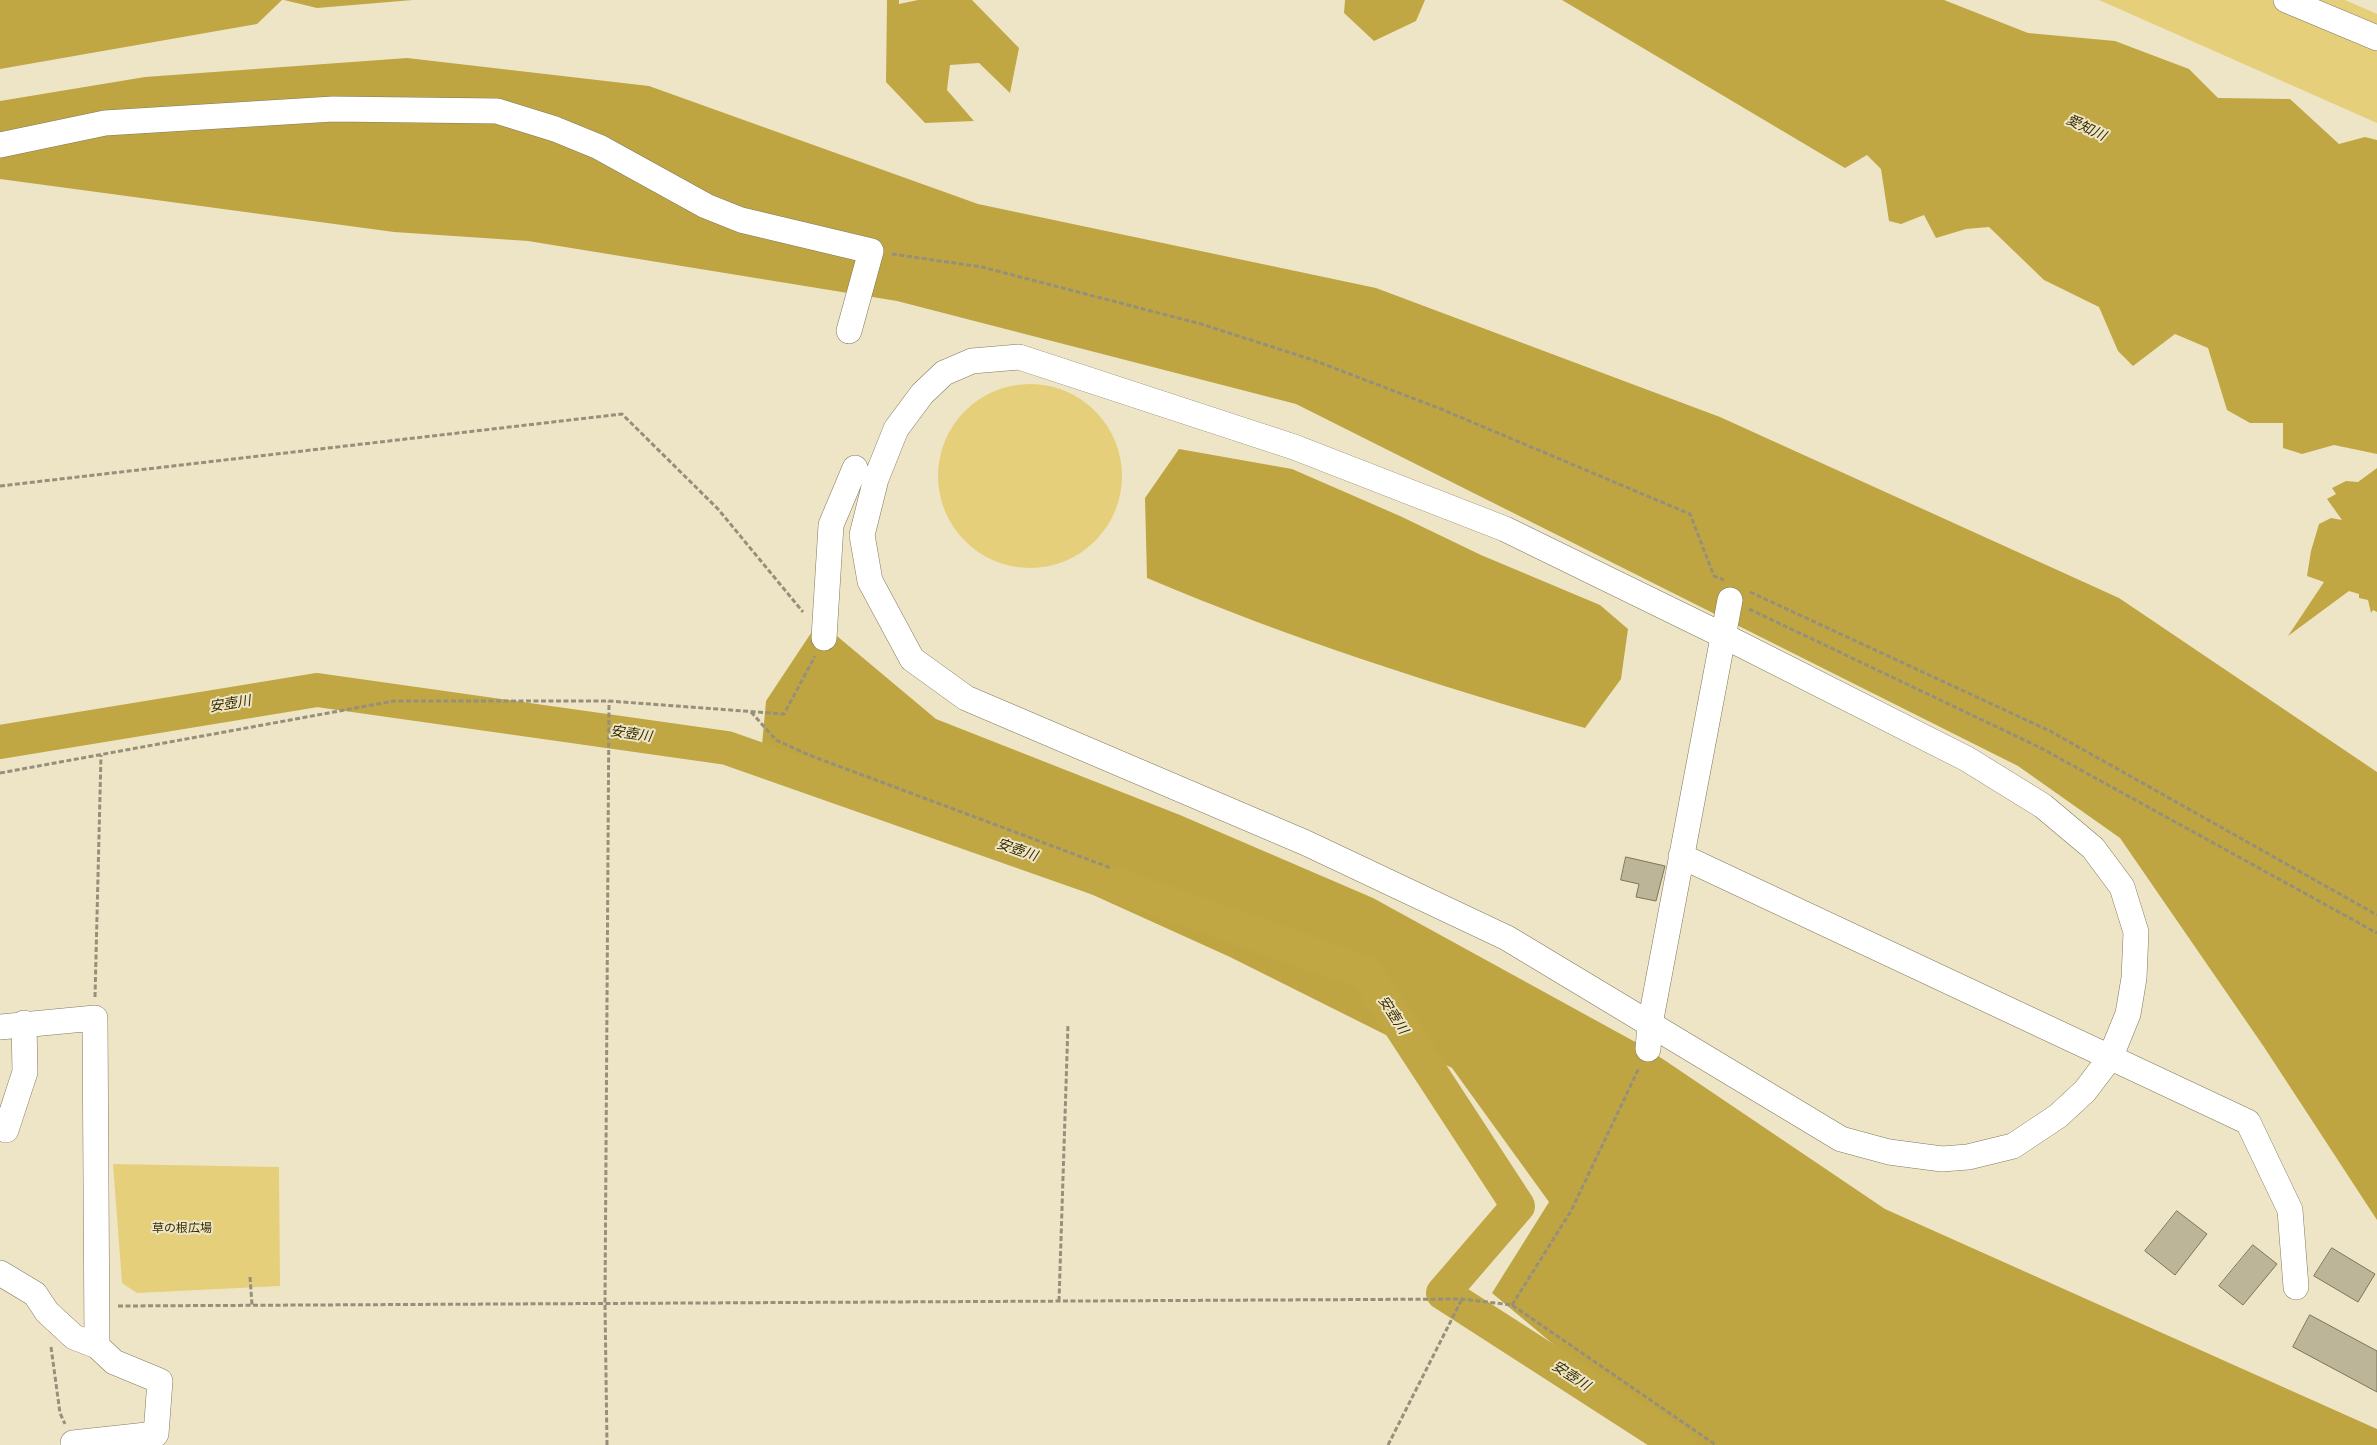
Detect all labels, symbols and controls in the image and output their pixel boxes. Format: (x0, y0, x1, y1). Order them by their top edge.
water label: 愛知川 (2063, 111, 2109, 145)
water label: 安壺川 (208, 692, 252, 716)
water label: 安壺川 (609, 723, 653, 745)
water label: 安壺川 (994, 835, 1040, 865)
water label: 安壺川 (1375, 993, 1411, 1037)
park label: 草の根広場 (152, 1221, 212, 1235)
water label: 安壺川 (1549, 1358, 1593, 1394)

